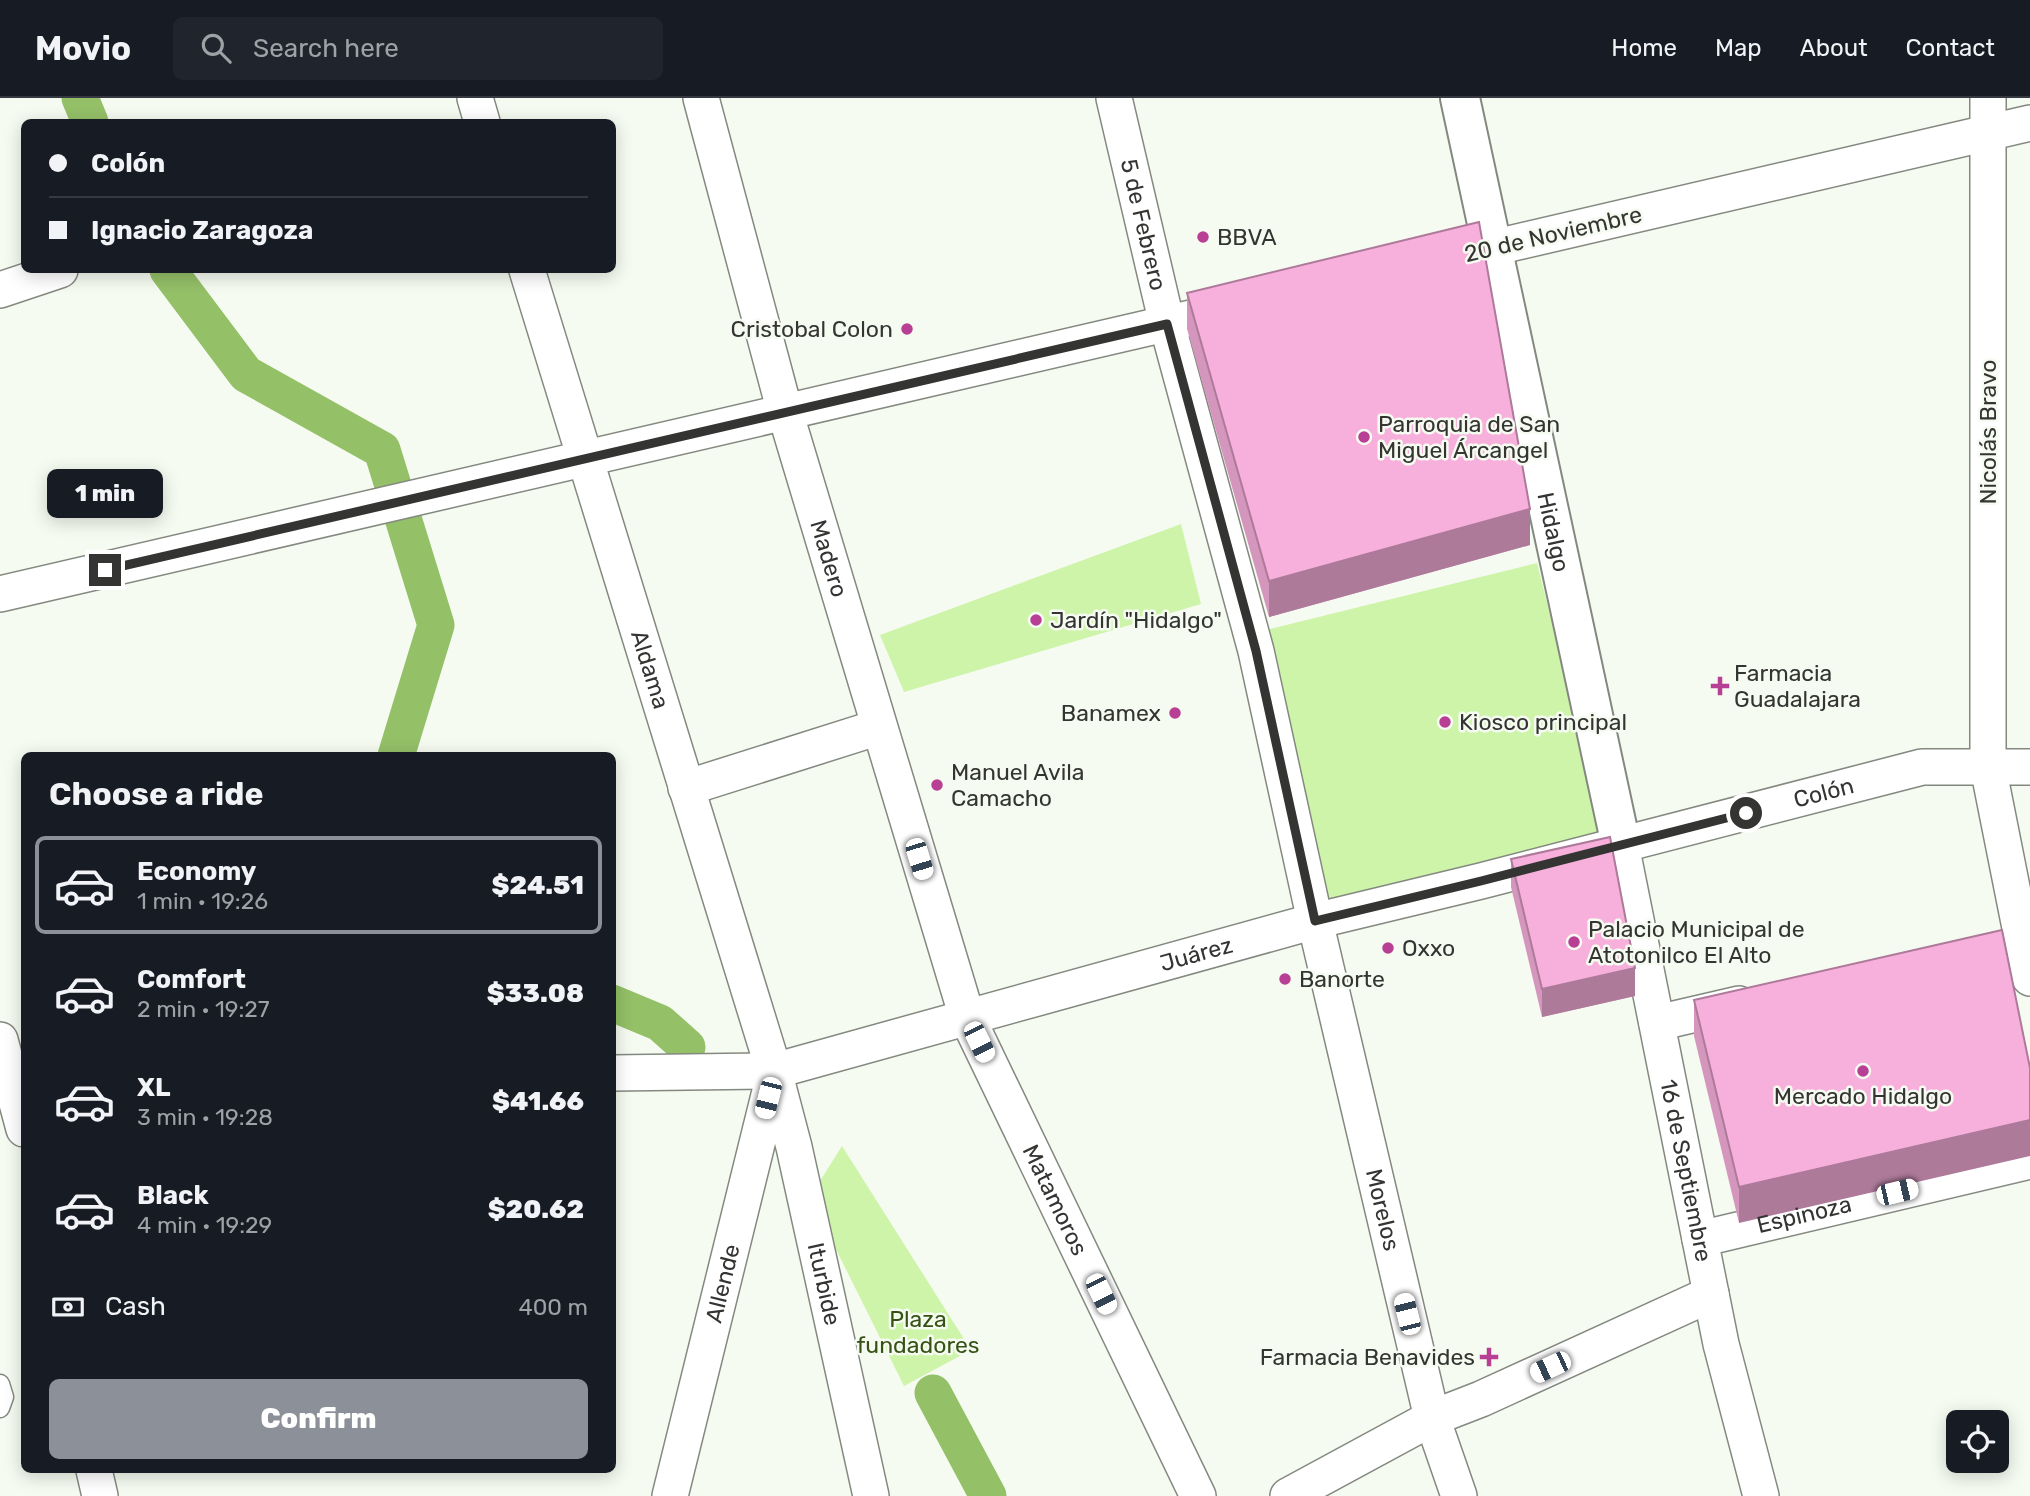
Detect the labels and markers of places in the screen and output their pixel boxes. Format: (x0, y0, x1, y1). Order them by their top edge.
place label: BBVA (1217, 223, 1277, 251)
marker: BBVA (1195, 229, 1211, 245)
place label: Cristobal Colon (731, 315, 893, 343)
marker: Cristobal Colon (899, 321, 915, 337)
place label: Parroquia de San Miguel Árcangel (1378, 410, 1560, 464)
marker: Parroquia de San Miguel Árcangel (1356, 429, 1372, 445)
place label: Jardín "Hidalgo" (1050, 606, 1222, 634)
marker: Jardín "Hidalgo" (1028, 612, 1044, 628)
place label: Farmacia Guadalajara (1734, 659, 1861, 713)
marker: Farmacia Guadalajara (1712, 678, 1728, 694)
place label: Banamex (1061, 699, 1161, 727)
marker: Banamex (1167, 705, 1183, 721)
place label: Kiosco principal (1459, 708, 1627, 736)
marker: Kiosco principal (1437, 714, 1453, 730)
place label: Manuel Avila Camacho (951, 758, 1085, 812)
marker: Manuel Avila Camacho (929, 777, 945, 793)
place label: Palacio Municipal de Atotonilco El Alto (1588, 915, 1805, 969)
place label: Oxxo (1402, 934, 1455, 962)
marker: Palacio Municipal de Atotonilco El Alto (1566, 934, 1582, 950)
marker: Oxxo (1380, 940, 1396, 956)
place label: Banorte (1299, 965, 1385, 993)
marker: Banorte (1277, 971, 1293, 987)
marker: Mercado Hidalgo (1855, 1063, 1871, 1079)
place label: Mercado Hidalgo (1774, 1082, 1952, 1110)
place label: Farmacia Benavides (1260, 1343, 1475, 1371)
marker: Farmacia Benavides (1481, 1349, 1497, 1365)

